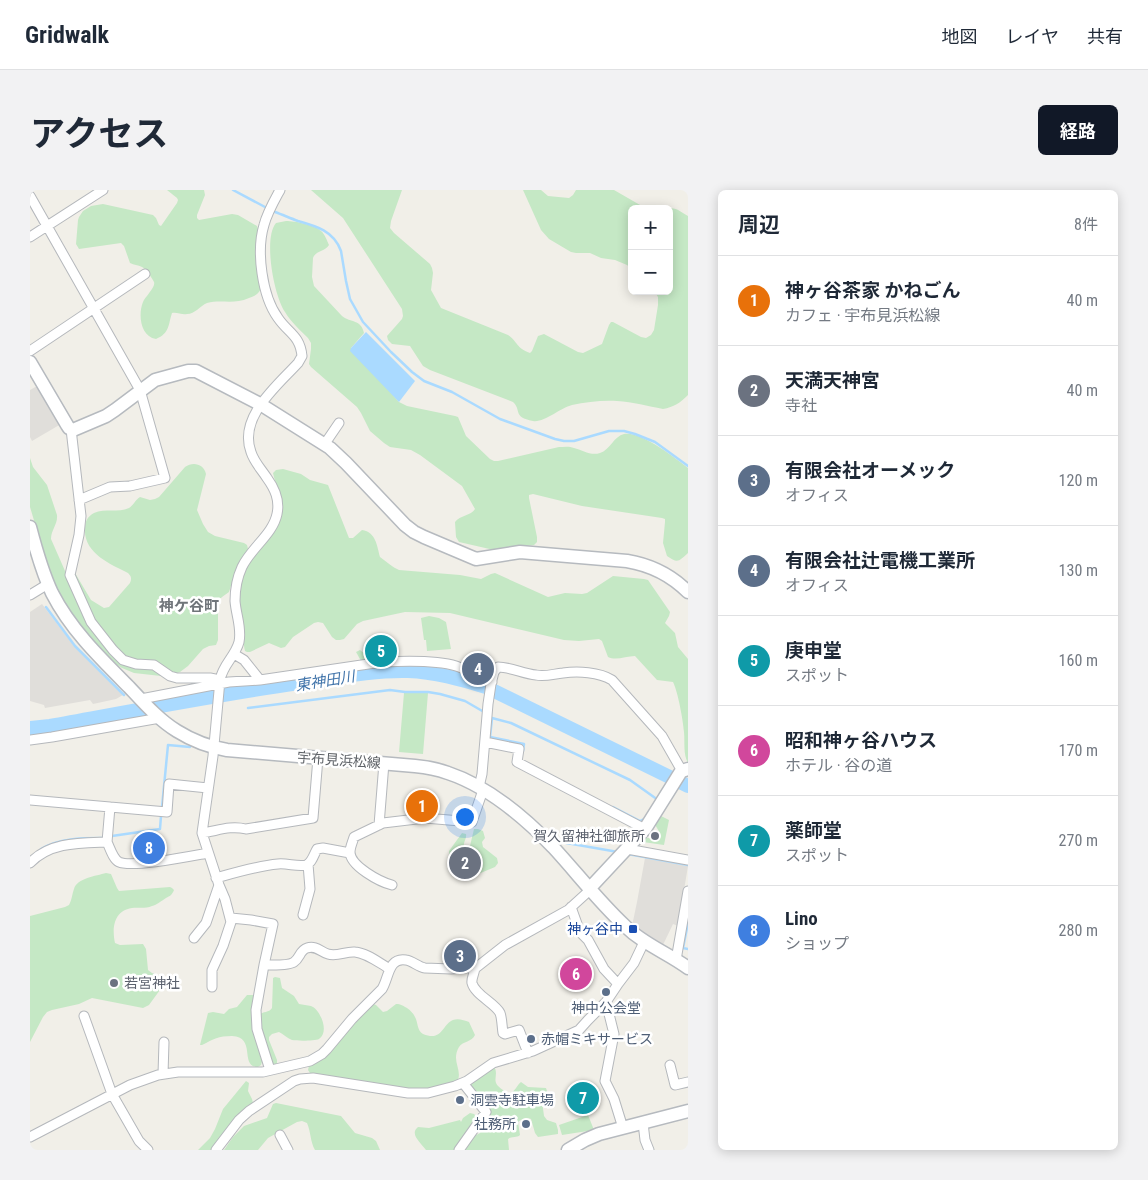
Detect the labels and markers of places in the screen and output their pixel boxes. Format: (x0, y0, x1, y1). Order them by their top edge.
pin: 5 (365, 632, 397, 670)
pin: 4 (462, 650, 494, 688)
pin: 1 (406, 787, 438, 825)
place label: 賀久留神社御旅所 (533, 828, 645, 844)
pin: 8 (133, 829, 165, 867)
marker: 賀久留神社御旅所 (649, 830, 661, 842)
pin: 2 (449, 844, 481, 882)
place label: 神ヶ谷中 (567, 921, 623, 937)
marker: 神ヶ谷中 (627, 923, 639, 935)
pin: 3 (444, 937, 476, 975)
pin: 6 (560, 955, 592, 993)
place label: 若宮神社 (124, 975, 180, 991)
marker: 若宮神社 (108, 977, 120, 989)
marker: 神中公会堂 (600, 986, 612, 998)
place label: 神中公会堂 (571, 1000, 641, 1016)
place label: 赤帽ミキサービス (541, 1031, 653, 1047)
marker: 赤帽ミキサービス (525, 1033, 537, 1045)
pin: 7 (567, 1079, 599, 1117)
place label: 洞雲寺駐車場 (470, 1092, 554, 1108)
marker: 洞雲寺駐車場 (454, 1094, 466, 1106)
place label: 社務所 (474, 1116, 516, 1132)
marker: 社務所 (520, 1118, 532, 1130)

